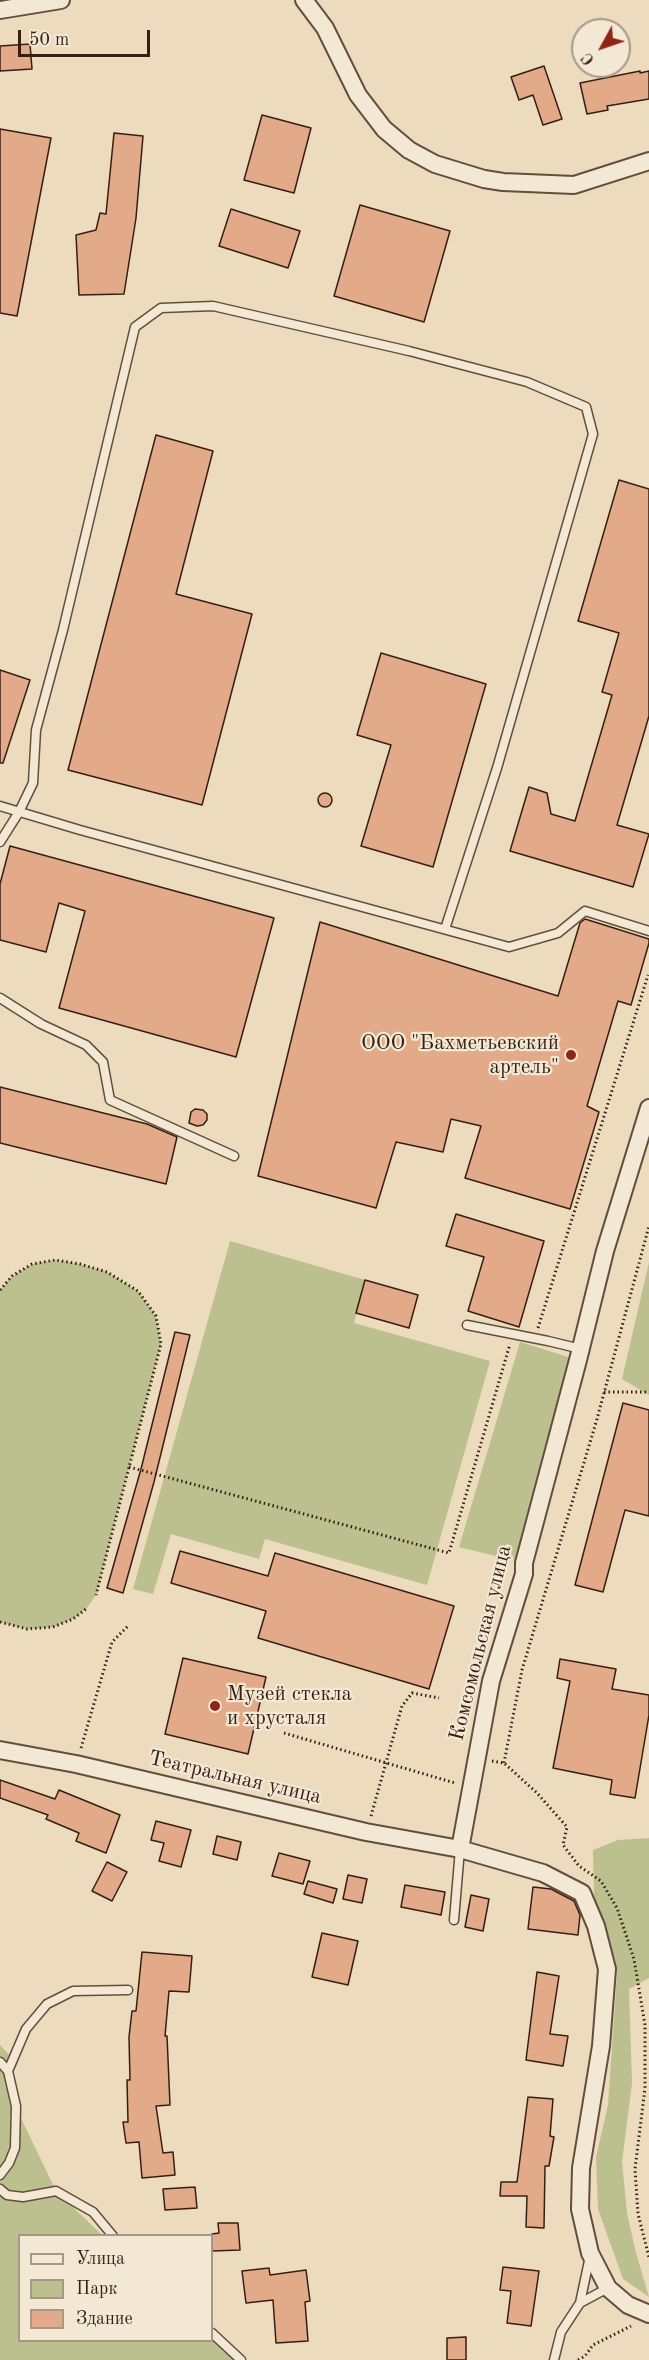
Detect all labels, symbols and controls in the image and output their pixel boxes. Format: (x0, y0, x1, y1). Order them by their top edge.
scale bar (21, 18, 153, 56)
north arrow (571, 18, 631, 78)
text: 50 m (29, 31, 69, 49)
text: С (579, 49, 598, 67)
place label: ООО "Бахметьевский артель" (361, 1030, 559, 1080)
marker: ООО "Бахметьевский артель" (564, 1048, 578, 1062)
street label: Комсомольская улица (444, 1543, 518, 1743)
place label: Музей стекла и хрусталя (227, 1681, 352, 1731)
marker: Музей стекла и хрусталя (208, 1699, 222, 1713)
street label: Театральная улица (146, 1746, 324, 1810)
legend (18, 2234, 213, 2342)
text: Улица (76, 2250, 125, 2268)
text: Парк (76, 2280, 117, 2298)
text: Здание (76, 2310, 133, 2328)

